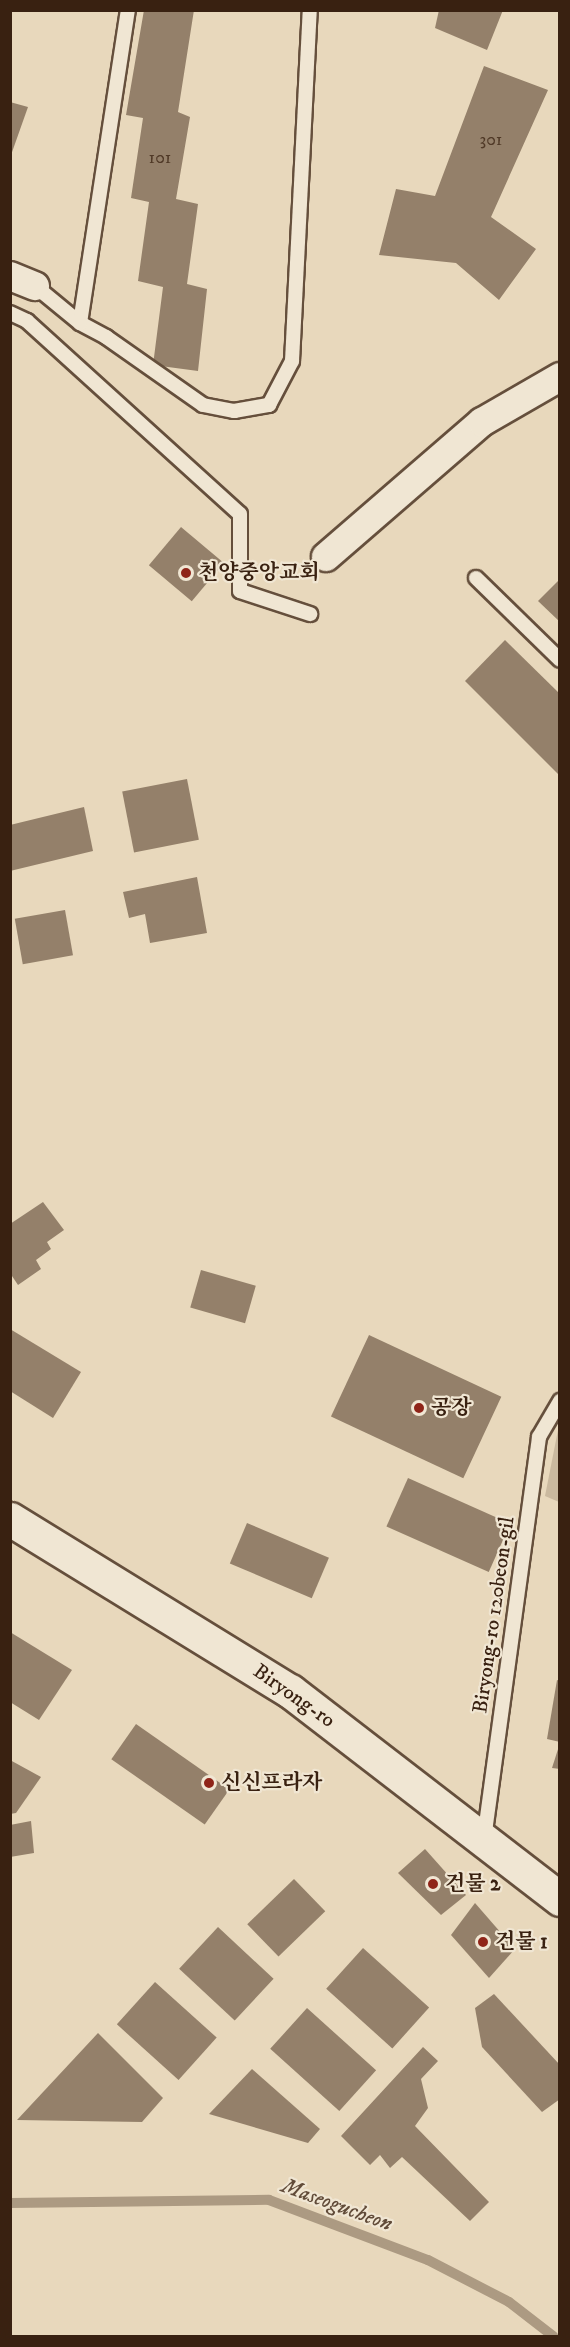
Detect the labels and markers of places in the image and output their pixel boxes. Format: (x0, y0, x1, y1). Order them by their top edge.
place label: 천양중앙교회 (198, 560, 320, 586)
marker: 천양중앙교회 (179, 566, 193, 580)
place label: 공장 (431, 1395, 472, 1421)
marker: 공장 (412, 1401, 426, 1415)
place label: 신신프라자 (221, 1770, 322, 1796)
marker: 신신프라자 (202, 1776, 216, 1790)
place label: 건물 2 (445, 1871, 500, 1897)
marker: 건물 2 (426, 1877, 440, 1891)
place label: 건물 1 (495, 1929, 548, 1955)
marker: 건물 1 (476, 1935, 490, 1949)

